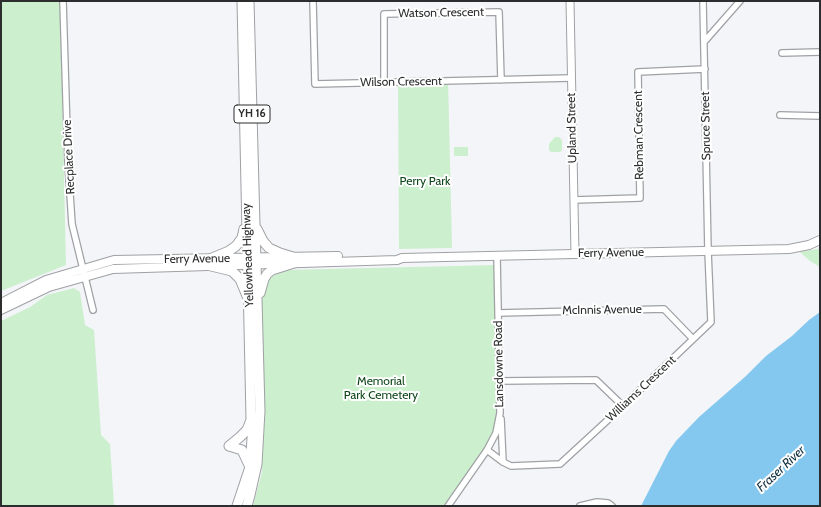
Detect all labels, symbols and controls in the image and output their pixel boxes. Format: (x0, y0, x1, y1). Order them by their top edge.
street label: Watson Crescent (398, 5, 484, 21)
street label: Wilson Crescent (360, 74, 442, 90)
street label: Rebman Crescent (631, 90, 647, 180)
street label: Spruce Street (698, 92, 714, 160)
street label: Upland Street (564, 93, 580, 163)
road number: YH 16 (234, 105, 270, 123)
street label: Recplace Drive (60, 119, 78, 195)
park label: Perry Park (400, 174, 450, 188)
street label: Yellowhead Highway (239, 203, 257, 307)
street label: Ferry Avenue (578, 245, 644, 261)
street label: Ferry Avenue (164, 251, 230, 267)
street label: McInnis Avenue (562, 302, 642, 318)
street label: Lansdowne Road (491, 320, 507, 408)
street label: Williams Crescent (603, 353, 679, 425)
park label: Memorial Park Cemetery (344, 374, 418, 402)
water label: Fraser River (754, 443, 808, 495)

